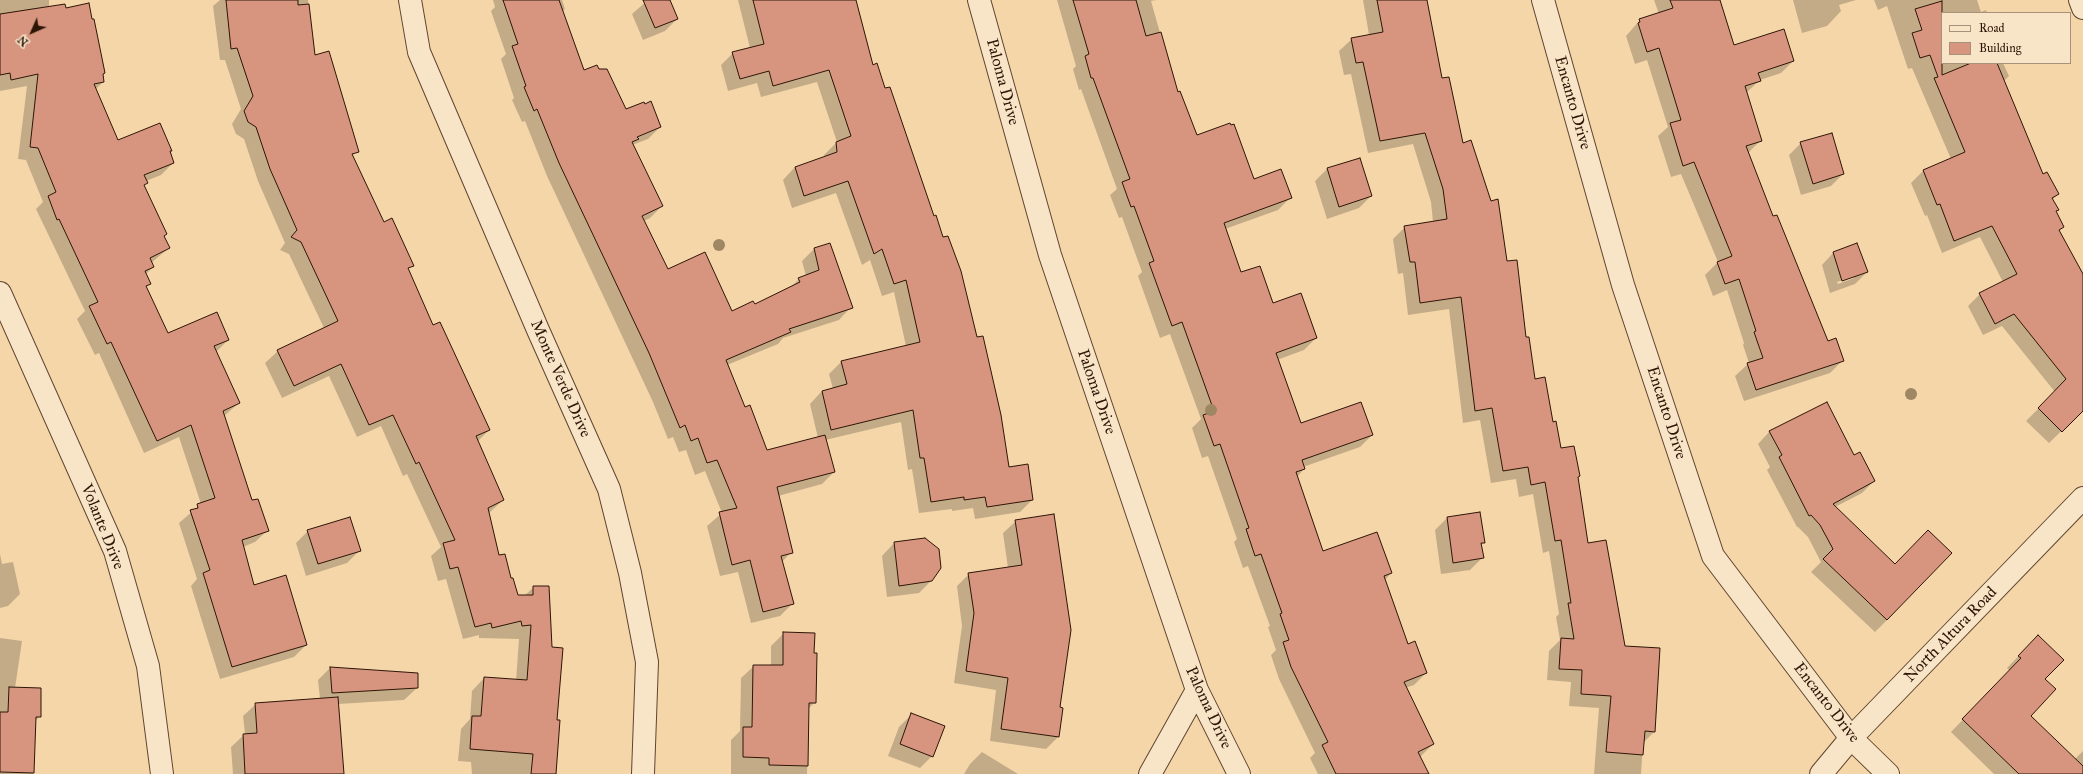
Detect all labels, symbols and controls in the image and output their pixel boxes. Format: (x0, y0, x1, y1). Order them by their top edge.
north arrow (12, 12, 52, 52)
legend (1941, 12, 2071, 64)
text: Road (1979, 21, 2005, 35)
text: N (15, 33, 31, 49)
street label: Paloma Drive (981, 37, 1023, 127)
text: Building (1979, 41, 2021, 55)
street label: Encanto Drive (1549, 54, 1595, 152)
street label: Monte Verde Drive (525, 317, 595, 441)
street label: Paloma Drive (1072, 347, 1120, 437)
street label: Encanto Drive (1642, 364, 1690, 462)
street label: Volante Drive (76, 481, 128, 573)
street label: North Altura Road (1901, 583, 2001, 687)
street label: Encanto Drive (1789, 659, 1863, 747)
street label: Paloma Drive (1181, 664, 1235, 752)

